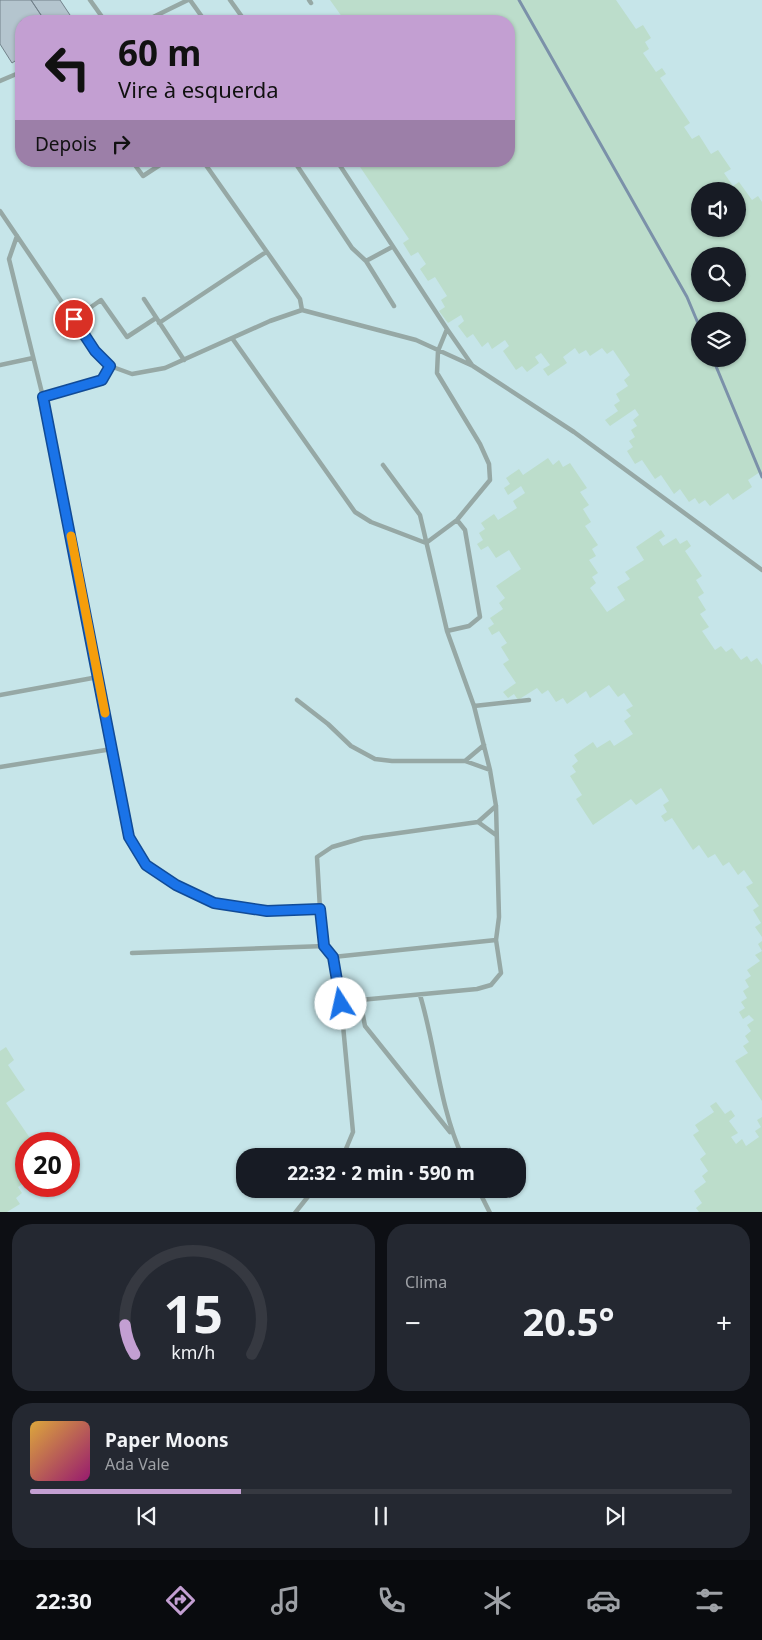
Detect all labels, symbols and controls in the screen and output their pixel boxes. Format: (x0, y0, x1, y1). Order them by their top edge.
text: 60 m (118, 29, 201, 76)
icon: left (35, 35, 100, 100)
text: Vire à esquerda (118, 74, 279, 104)
icon: right (107, 130, 135, 158)
text: Depois (35, 131, 97, 157)
map controls (691, 182, 746, 367)
button: sound (691, 182, 746, 237)
button: search (691, 247, 746, 302)
pin (53, 298, 95, 340)
icon: arrive (60, 305, 88, 333)
button: layers (691, 312, 746, 367)
position arrow (314, 977, 366, 1029)
speed limit sign: 20 (15, 1132, 80, 1197)
text: 22:32 · 2 min · 590 m (287, 1160, 475, 1186)
text: Clima (405, 1271, 447, 1293)
text: 15 (164, 1277, 223, 1348)
text: 20.5° (523, 1295, 615, 1347)
text: − (405, 1303, 421, 1341)
text: + (716, 1303, 732, 1341)
text: km/h (172, 1340, 215, 1364)
text: Paper Moons (105, 1427, 229, 1453)
text: Ada Vale (105, 1453, 170, 1475)
icon: previous (133, 1502, 161, 1530)
icon: pause (367, 1502, 395, 1530)
icon: next (601, 1502, 629, 1530)
icon: directions (163, 1583, 198, 1618)
icon: music (268, 1583, 303, 1618)
icon: phone (374, 1583, 409, 1618)
icon: climate (480, 1583, 515, 1618)
icon: car (586, 1583, 621, 1618)
icon: filters (692, 1583, 727, 1618)
text: 22:30 (35, 1585, 92, 1615)

